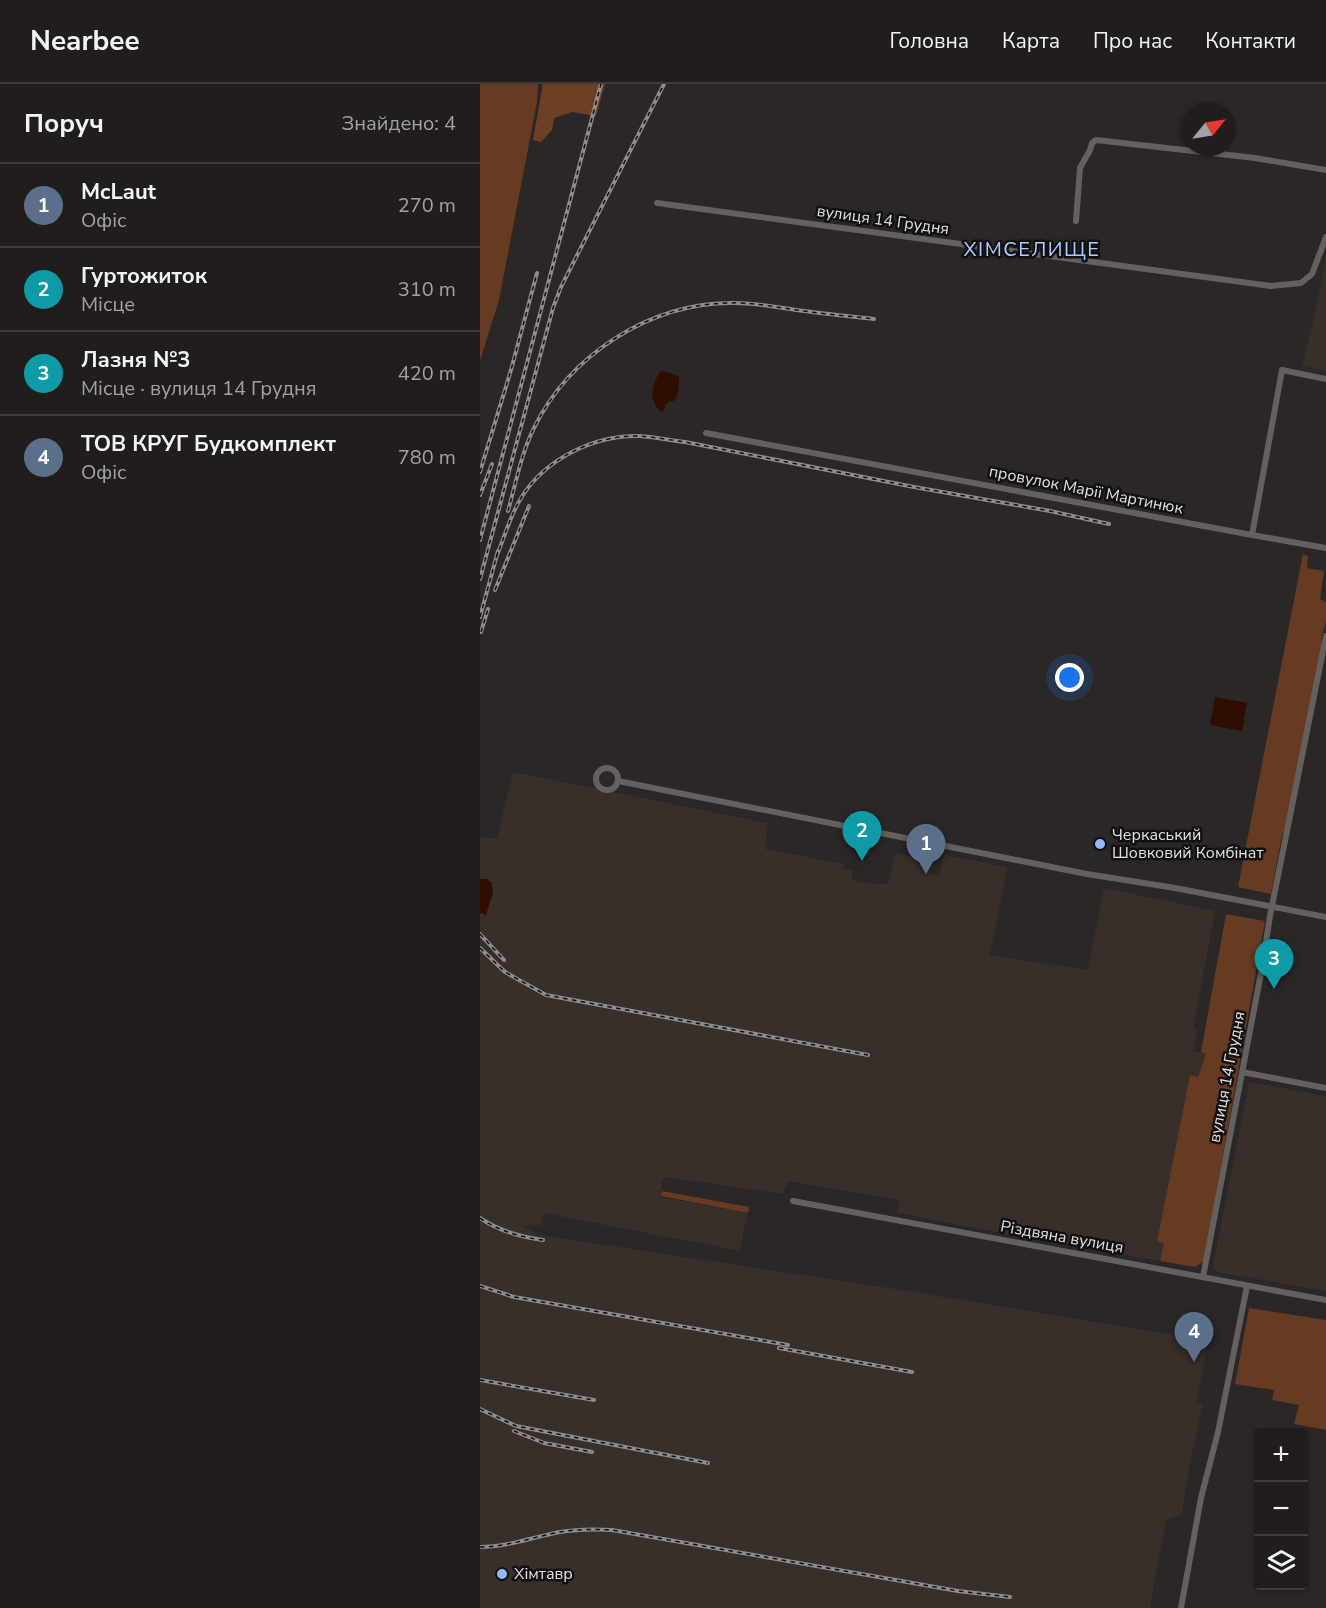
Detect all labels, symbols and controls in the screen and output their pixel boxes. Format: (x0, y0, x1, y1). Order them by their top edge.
text: Nearbee (30, 22, 140, 60)
text: Головна (889, 27, 969, 55)
text: Карта (1002, 27, 1060, 55)
text: Про нас (1093, 27, 1172, 55)
text: Контакти (1205, 27, 1296, 55)
north arrow (1182, 102, 1236, 156)
text: Поруч (24, 106, 104, 141)
text: Знайдено: 4 (342, 110, 456, 137)
text: McLaut (81, 177, 156, 207)
text: 1 (38, 192, 50, 219)
text: 270 m (398, 192, 456, 219)
street label: вулиця 14 Грудня (815, 200, 951, 240)
text: Офіс (81, 207, 127, 234)
district label: ХІМСЕЛИЩЕ (964, 236, 1100, 263)
text: Гуртожиток (81, 261, 207, 291)
text: 2 (38, 276, 50, 303)
text: 310 m (398, 276, 456, 303)
text: Місце (81, 291, 135, 318)
text: Лазня №3 (81, 345, 190, 375)
text: 3 (38, 360, 50, 387)
text: 420 m (398, 360, 456, 387)
text: Місце · вулиця 14 Грудня (81, 375, 317, 402)
text: ТОВ КРУГ Будкомплект (81, 429, 336, 459)
text: 4 (38, 444, 50, 471)
text: 780 m (398, 444, 456, 471)
text: Офіс (81, 459, 127, 486)
street label: провулок Марії Мартинюк (987, 460, 1186, 520)
your location (1055, 663, 1084, 692)
pin: 2 (842, 812, 881, 861)
pin: 1 (906, 824, 946, 874)
place label: Черкаський Шовковий Комбінат (1112, 824, 1264, 864)
marker: Черкаський Шовковий Комбінат (1093, 837, 1107, 851)
pin: 3 (1254, 940, 1294, 989)
street label: вулиця 14 Грудня (1203, 1009, 1251, 1145)
street label: Різдвяна вулиця (999, 1215, 1125, 1259)
pin: 4 (1174, 1312, 1214, 1362)
map controls (1254, 1428, 1308, 1590)
button: + (1254, 1428, 1308, 1482)
button: − (1254, 1482, 1308, 1536)
button: layers (1254, 1536, 1308, 1590)
place label: Хімтавр (514, 1563, 573, 1585)
marker: Хімтавр (495, 1567, 509, 1581)

